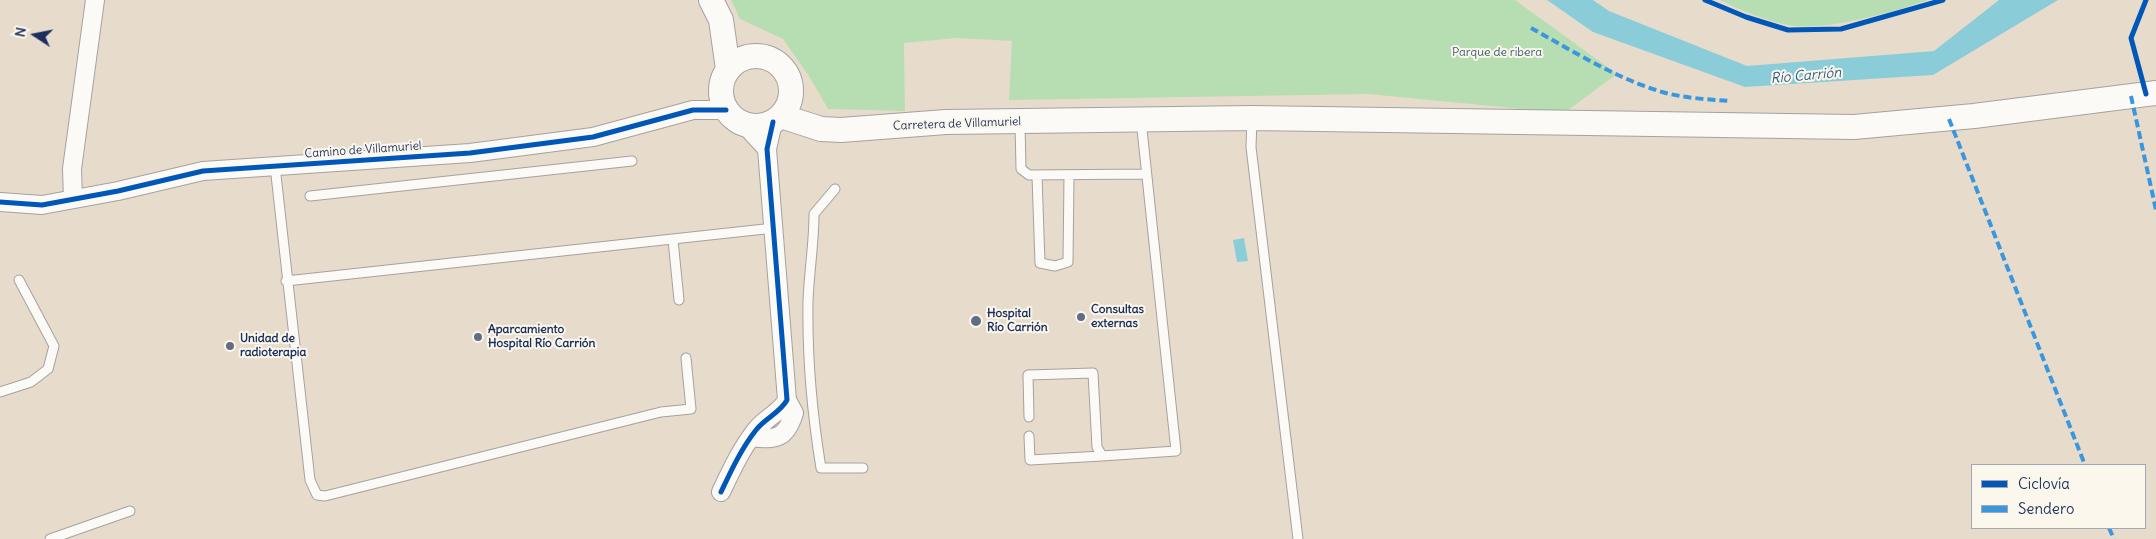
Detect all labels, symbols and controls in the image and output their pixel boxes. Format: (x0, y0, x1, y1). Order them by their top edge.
north arrow (10, 10, 60, 60)
text: N (11, 26, 30, 39)
park label: Parque de ribera (1452, 46, 1542, 60)
water label: Río Carrión (1770, 65, 1842, 87)
street label: Carretera de Villamuriel (893, 115, 1021, 133)
street label: Camino de Villamuriel (304, 139, 422, 161)
place label: Consultas externas (1091, 303, 1144, 331)
place label: Hospital Río Carrión (987, 307, 1048, 335)
marker: Consultas externas (1075, 311, 1087, 323)
marker: Hospital Río Carrión (969, 314, 983, 328)
place label: Aparcamiento Hospital Río Carrión (488, 323, 596, 351)
marker: Aparcamiento Hospital Río Carrión (472, 331, 484, 343)
place label: Unidad de radioterapia (240, 332, 306, 360)
marker: Unidad de radioterapia (224, 340, 236, 352)
legend (1971, 464, 2146, 529)
text: Ciclovía (2018, 474, 2070, 493)
text: Sendero (2018, 499, 2074, 518)

